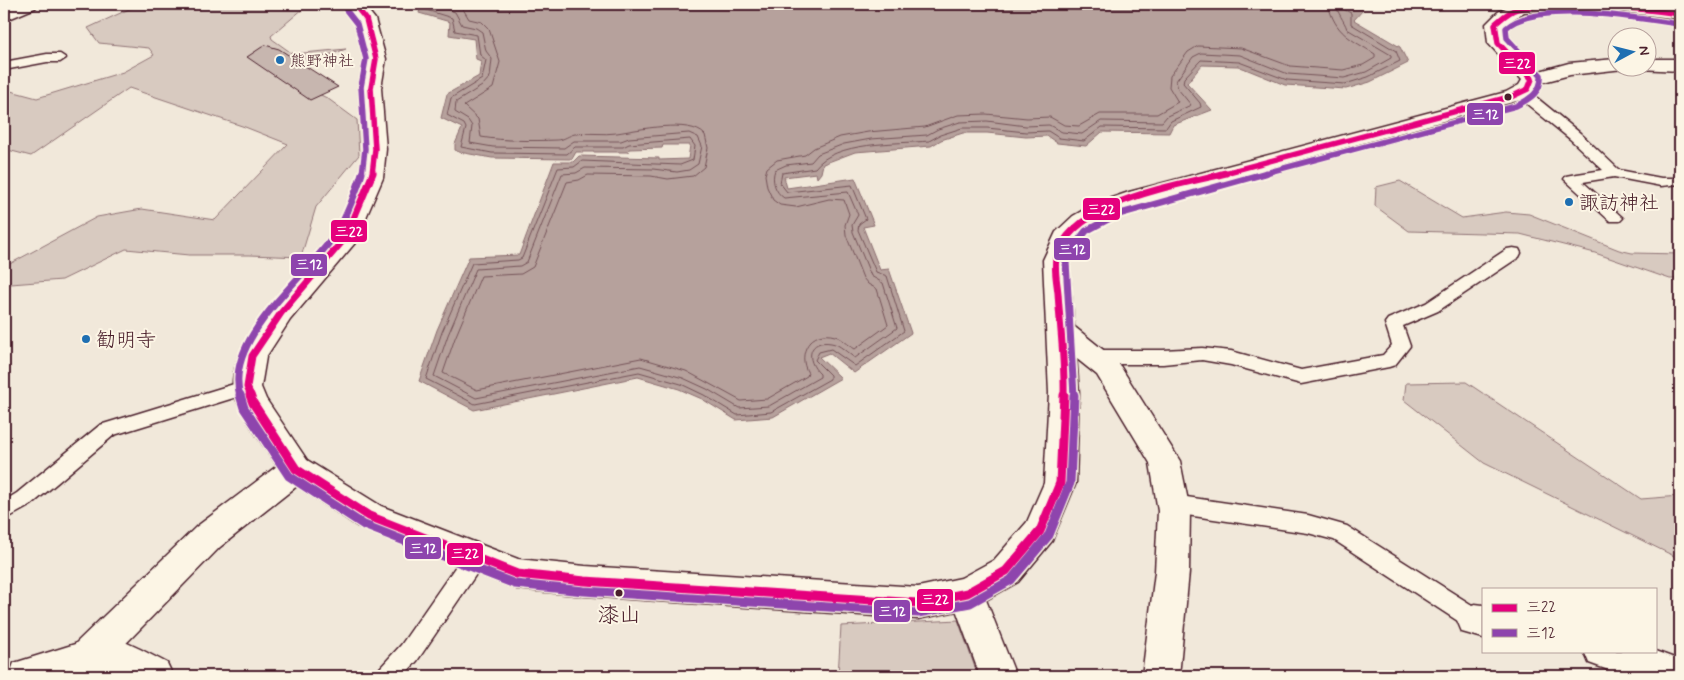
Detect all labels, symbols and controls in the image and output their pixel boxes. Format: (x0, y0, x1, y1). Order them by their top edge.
north arrow (1606, 28, 1656, 78)
text: N (1634, 45, 1653, 56)
place label: 熊野神社 (290, 51, 354, 72)
line badge: 三22 (1498, 51, 1536, 75)
marker: 熊野神社 (274, 54, 286, 66)
text: 三22 (1503, 55, 1531, 73)
unlabelled marker (1503, 92, 1513, 102)
line badge: 三12 (1466, 102, 1504, 126)
text: 三12 (1471, 106, 1499, 124)
place label: 諏訪神社 (1579, 190, 1659, 217)
marker: 諏訪神社 (1563, 196, 1575, 208)
line badge: 三22 (1082, 197, 1121, 221)
text: 三22 (1087, 201, 1115, 219)
line badge: 三22 (330, 219, 368, 243)
text: 三22 (335, 223, 363, 241)
line badge: 三12 (1053, 237, 1091, 261)
text: 三12 (1058, 241, 1086, 259)
line badge: 三12 (290, 253, 328, 277)
text: 三12 (295, 256, 323, 274)
place label: 勧明寺 (96, 327, 156, 354)
marker: 勧明寺 (80, 333, 92, 345)
line badge: 三12 (404, 536, 442, 560)
text: 三12 (409, 540, 437, 558)
line badge: 三22 (446, 542, 484, 566)
text: 三22 (451, 545, 479, 563)
marker: 漆山 (614, 588, 624, 598)
line badge: 三22 (916, 588, 954, 612)
legend (1482, 588, 1656, 652)
text: 三22 (921, 591, 949, 609)
text: 三22 (1526, 598, 1556, 618)
line badge: 三12 (873, 599, 911, 623)
place label: 漆山 (597, 602, 641, 630)
text: 三12 (878, 603, 906, 621)
text: 三12 (1526, 624, 1556, 644)

